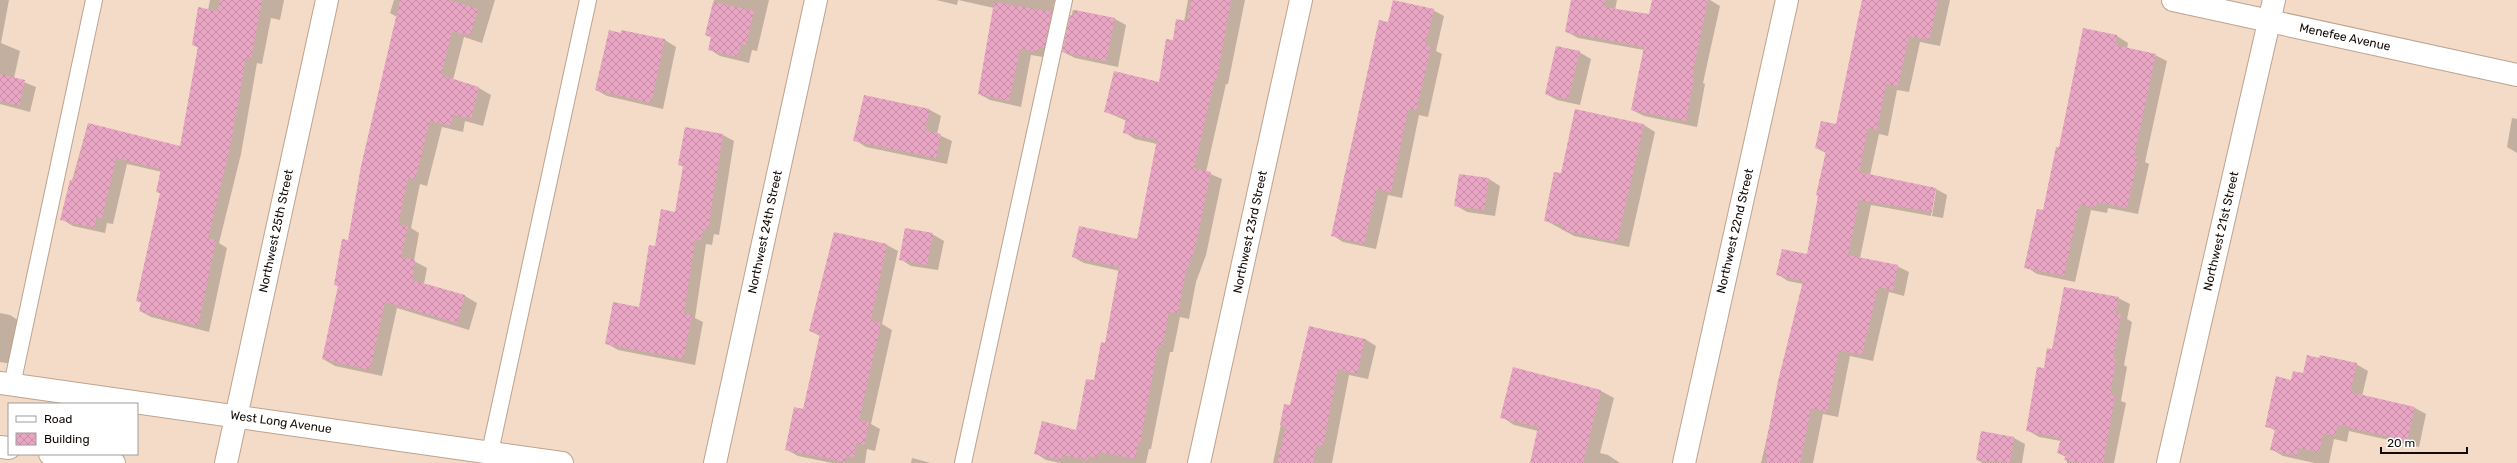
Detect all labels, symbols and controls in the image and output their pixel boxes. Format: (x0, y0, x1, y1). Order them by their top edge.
street label: Menefee Avenue (2298, 21, 2392, 54)
street label: Northwest 22nd Street (1714, 167, 1756, 295)
street label: Northwest 25th Street (256, 168, 296, 294)
street label: Northwest 24th Street (745, 169, 785, 295)
street label: Northwest 23rd Street (1230, 169, 1270, 295)
street label: Northwest 21st Street (2200, 170, 2242, 292)
legend (8, 403, 138, 455)
street label: West Long Avenue (229, 408, 333, 436)
text: Road (44, 412, 72, 426)
scale bar (2381, 429, 2467, 455)
text: Building (44, 432, 90, 446)
text: 20 m (2387, 436, 2415, 450)

